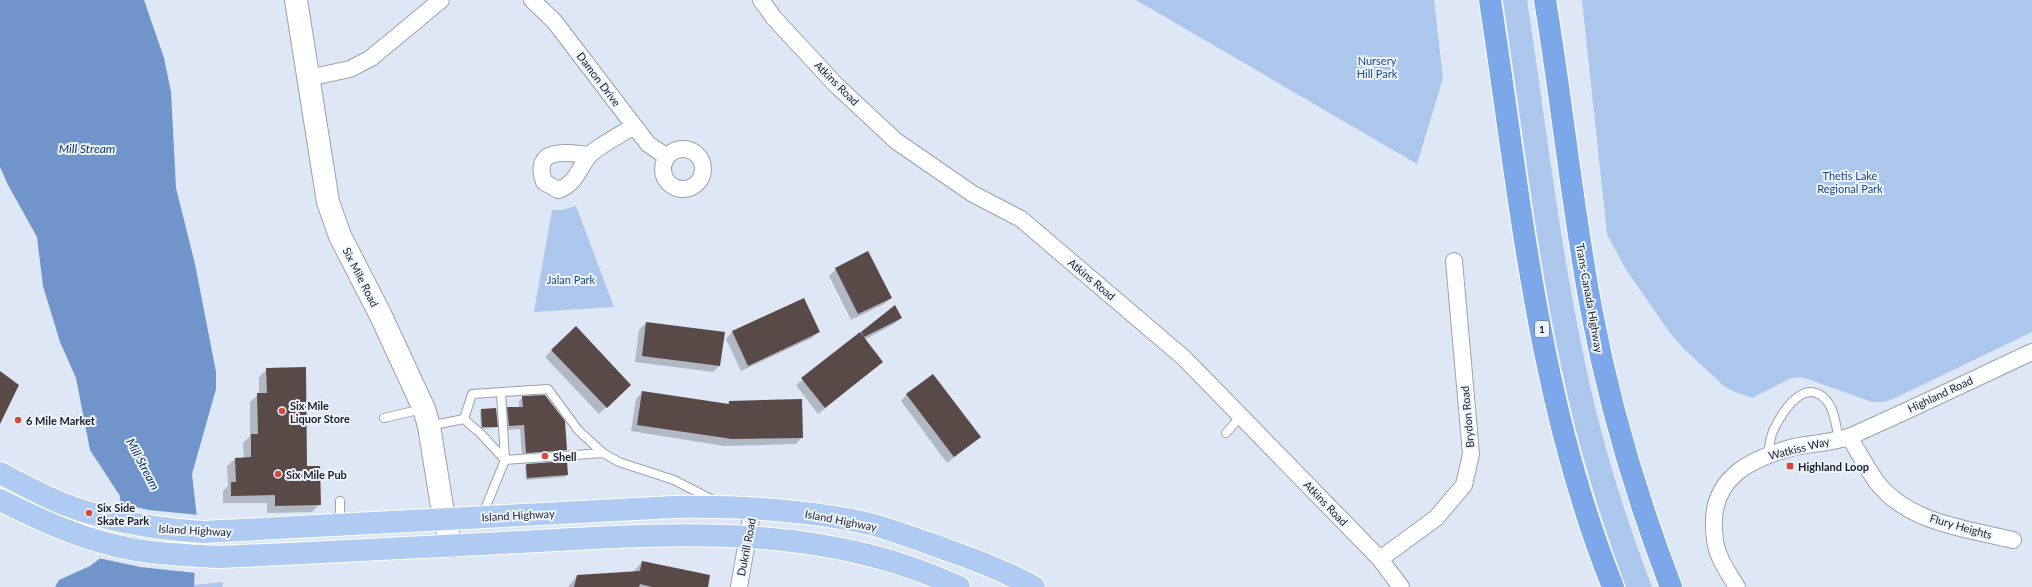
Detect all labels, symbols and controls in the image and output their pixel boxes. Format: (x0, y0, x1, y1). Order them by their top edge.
street label: Damon Drive (575, 49, 624, 109)
park label: Nursery Hill Park (1357, 54, 1398, 80)
street label: Atkins Road (812, 58, 862, 108)
water label: Mill Stream (59, 141, 115, 156)
park label: Thetis Lake Regional Park (1817, 169, 1883, 195)
street label: Trans-Canada Highway (1574, 242, 1606, 354)
street label: Six Mile Road (340, 245, 382, 309)
street label: Atkins Road (1066, 256, 1118, 302)
park label: Jalan Park (547, 273, 596, 286)
road number: 1 (1535, 321, 1549, 337)
street label: Highland Road (1905, 373, 1975, 415)
street label: Brydon Road (1458, 385, 1476, 449)
place label: Six Mile Liquor Store (290, 399, 350, 425)
marker: Six Mile Liquor Store (277, 406, 287, 416)
place label: 6 Mile Market (26, 414, 96, 427)
marker: 6 Mile Market (13, 415, 23, 425)
street label: Watkiss Way (1767, 434, 1831, 462)
water label: Mill Stream (123, 436, 163, 492)
place label: Shell (553, 450, 577, 463)
marker: Shell (540, 451, 550, 461)
place label: Highland Loop (1798, 460, 1869, 473)
marker: Highland Loop (1785, 461, 1795, 471)
place label: Six Mile Pub (286, 468, 347, 481)
marker: Six Mile Pub (273, 469, 283, 479)
street label: Atkins Road (1301, 478, 1351, 528)
place label: Six Side Skate Park (97, 501, 149, 527)
street label: Island Highway (481, 507, 555, 523)
street label: Island Highway (804, 507, 878, 533)
marker: Six Side Skate Park (84, 508, 94, 518)
street label: Flury Heights (1928, 511, 1994, 541)
street label: Dukrill Road (734, 517, 758, 577)
street label: Island Highway (158, 522, 232, 538)

